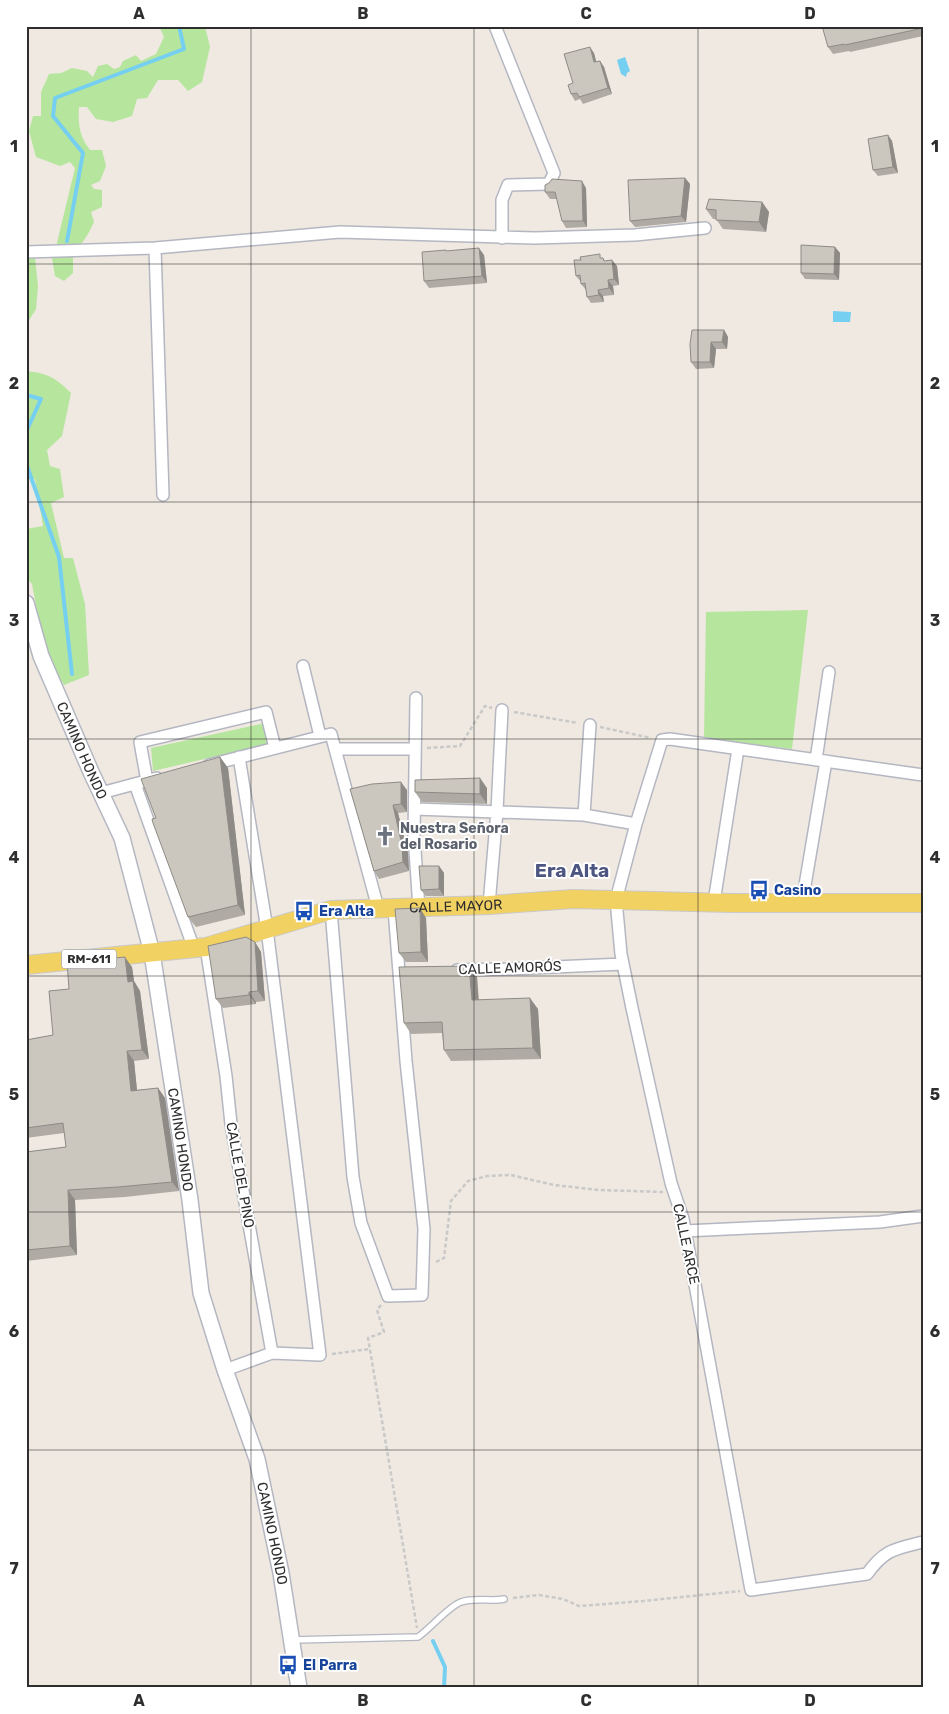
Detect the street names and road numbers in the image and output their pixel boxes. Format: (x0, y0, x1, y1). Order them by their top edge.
street label: CAMINO HONDO (53, 699, 111, 802)
street label: CALLE MAYOR (409, 896, 503, 916)
road number: RM-611 (62, 950, 116, 969)
street label: CALLE AMORÓS (458, 957, 562, 978)
street label: CAMINO HONDO (164, 1087, 197, 1193)
street label: CALLE DEL PINO (222, 1121, 258, 1229)
street label: CALLE ARCE (669, 1202, 703, 1286)
street label: CAMINO HONDO (254, 1480, 291, 1586)

